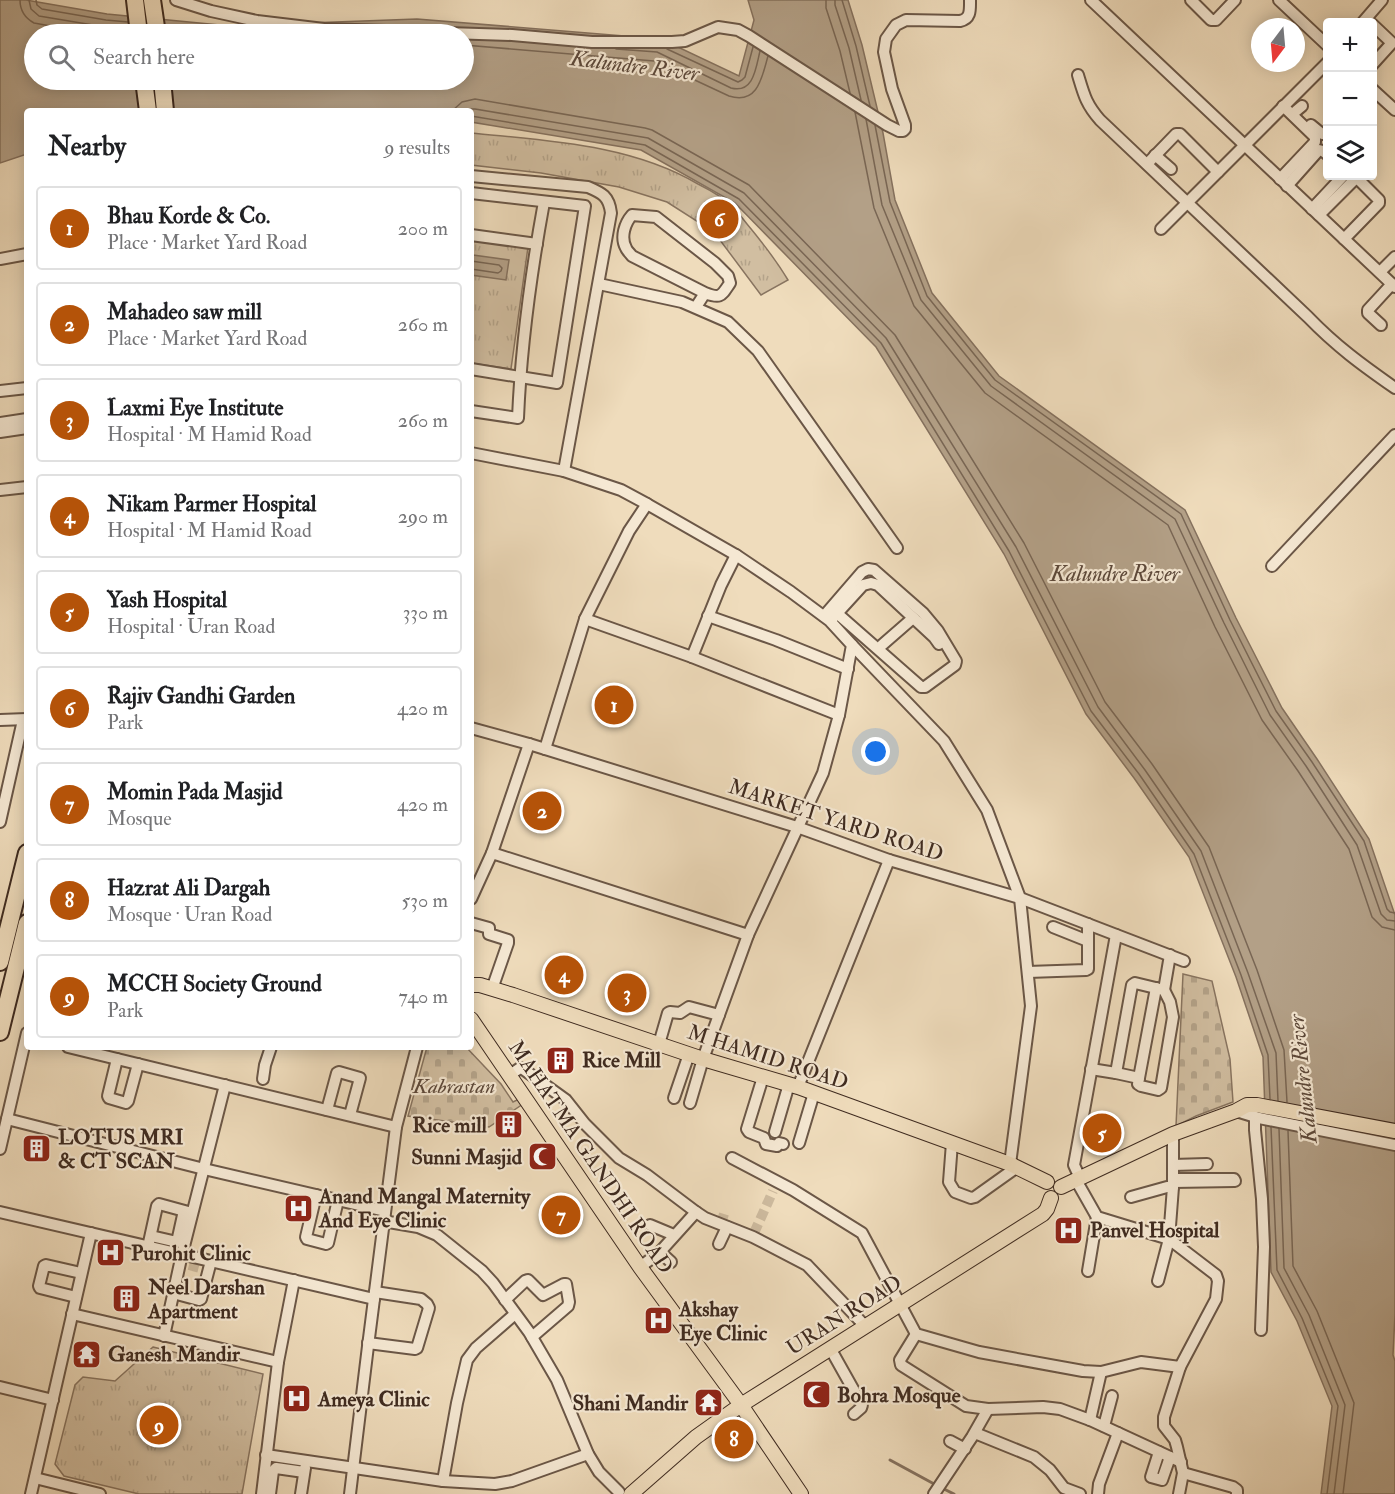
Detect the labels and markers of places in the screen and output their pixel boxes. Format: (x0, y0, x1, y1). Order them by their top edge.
pin: 6 (700, 196, 738, 242)
pin: 1 (594, 682, 634, 728)
pin: 2 (522, 788, 562, 834)
pin: 4 (544, 952, 584, 998)
pin: 3 (608, 970, 646, 1016)
building icon: Rice Mill (545, 1044, 577, 1076)
place label: Rice Mill (582, 1047, 661, 1074)
building icon: Rice mill (492, 1109, 524, 1141)
pin: 5 (1082, 1110, 1122, 1156)
place label: Rice mill (412, 1112, 488, 1139)
place label: LOTUS MRI & CT SCAN (58, 1124, 184, 1175)
building icon: LOTUS MRI & CT SCAN (21, 1133, 53, 1165)
mosque icon: Sunni Masjid (527, 1141, 559, 1173)
place label: Sunni Masjid (411, 1144, 523, 1171)
place label: Anand Mangal Maternity And Eye Clinic (318, 1183, 531, 1234)
hospital icon: Anand Mangal Maternity And Eye Clinic (282, 1192, 314, 1224)
pin: 7 (542, 1192, 580, 1238)
hospital icon: Panvel Hospital (1053, 1214, 1085, 1246)
place label: Panvel Hospital (1090, 1217, 1220, 1244)
hospital icon: Purohit Clinic (94, 1237, 126, 1269)
place label: Purohit Clinic (131, 1240, 251, 1267)
place label: Neel Darshan Apartment (147, 1274, 265, 1325)
building icon: Neel Darshan Apartment (111, 1283, 143, 1315)
place label: Akshay Eye Clinic (678, 1296, 768, 1347)
hospital icon: Akshay Eye Clinic (642, 1305, 674, 1337)
temple icon: Ganesh Mandir (71, 1338, 103, 1370)
place label: Ganesh Mandir (108, 1341, 241, 1368)
mosque icon: Bohra Mosque (800, 1379, 832, 1411)
place label: Bohra Mosque (837, 1382, 961, 1409)
hospital icon: Ameya Clinic (281, 1383, 313, 1415)
place label: Ameya Clinic (317, 1386, 430, 1413)
temple icon: Shani Mandir (693, 1387, 725, 1419)
place label: Shani Mandir (573, 1390, 689, 1417)
pin: 9 (140, 1402, 178, 1448)
pin: 8 (714, 1416, 754, 1462)

